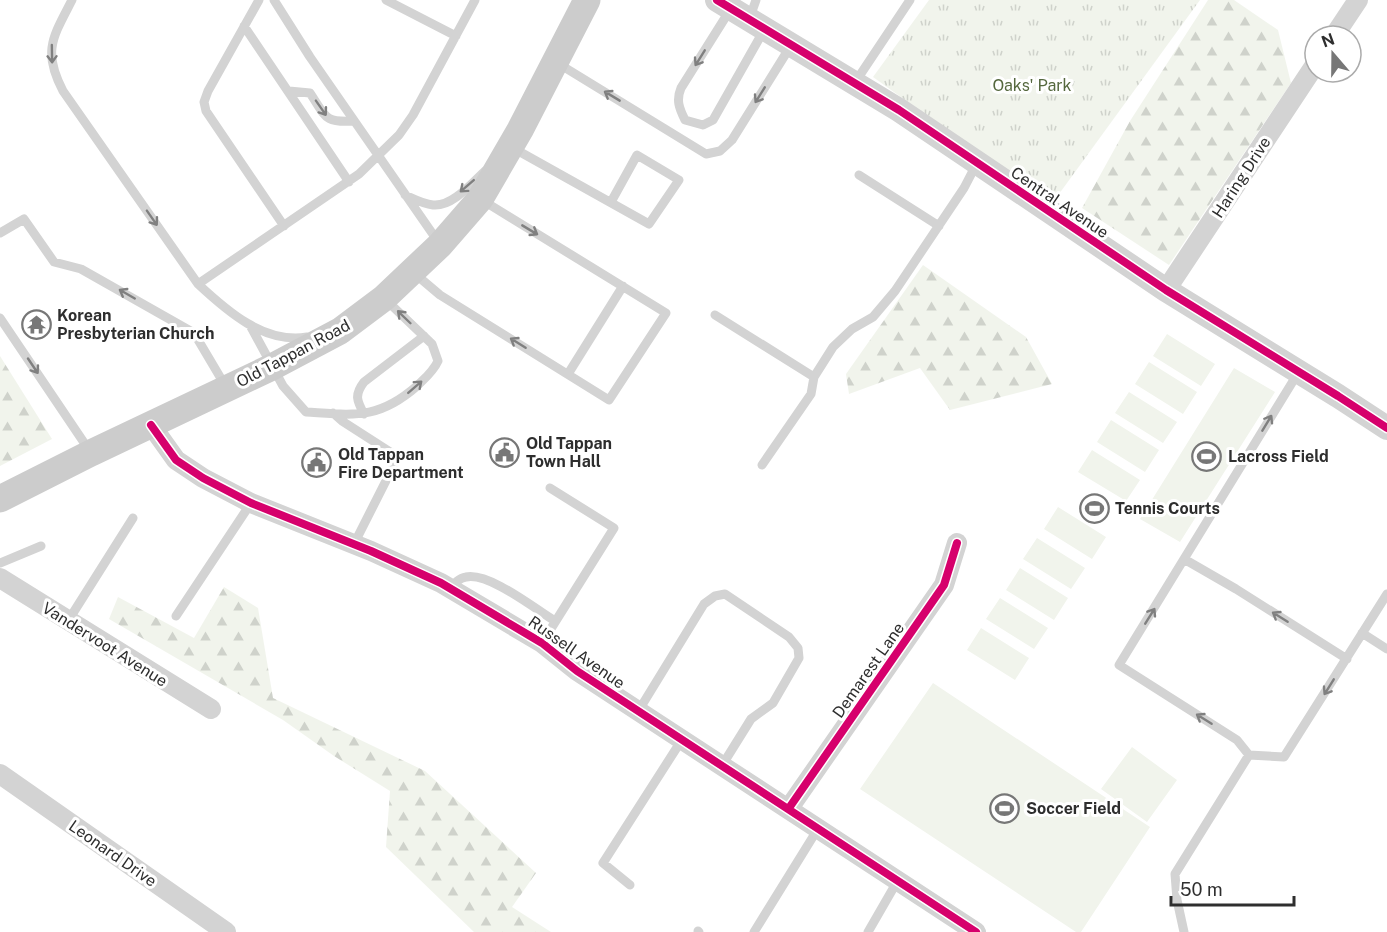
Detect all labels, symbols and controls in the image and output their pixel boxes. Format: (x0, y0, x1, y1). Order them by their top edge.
north arrow (1303, 24, 1363, 84)
text: N (1319, 29, 1337, 51)
one-way arrow (46, 43, 58, 63)
one-way arrow (693, 49, 705, 66)
park label: Oaks' Park (992, 76, 1072, 95)
one-way arrow (754, 86, 767, 103)
one-way arrow (603, 89, 620, 102)
one-way arrow (314, 100, 327, 116)
street label: Haring Drive (1208, 133, 1275, 221)
street label: Central Avenue (1007, 163, 1112, 242)
one-way arrow (460, 179, 475, 193)
one-way arrow (146, 210, 158, 226)
one-way arrow (521, 224, 538, 236)
one-way arrow (118, 288, 136, 299)
place label: Korean Presbyterian Church (57, 306, 214, 343)
temple icon: Korean Presbyterian Church (20, 308, 52, 340)
one-way arrow (397, 310, 412, 325)
street label: Old Tappan Road (233, 316, 353, 391)
one-way arrow (510, 337, 527, 349)
one-way arrow (27, 357, 39, 374)
one-way arrow (407, 380, 422, 394)
one-way arrow (1262, 415, 1274, 432)
place label: Old Tappan Town Hall (526, 434, 612, 471)
public building icon: Old Tappan Town Hall (489, 436, 521, 468)
sports icon: Lacross Field (1191, 440, 1223, 472)
place label: Old Tappan Fire Department (338, 445, 464, 482)
public building icon: Old Tappan Fire Department (301, 447, 333, 479)
place label: Lacross Field (1228, 447, 1329, 466)
sports icon: Tennis Courts (1078, 492, 1110, 524)
place label: Tennis Courts (1115, 499, 1220, 518)
street label: Vandervoot Avenue (39, 598, 171, 691)
one-way arrow (1144, 608, 1156, 625)
one-way arrow (1272, 610, 1289, 622)
street label: Russell Avenue (525, 612, 629, 693)
street label: Demarest Lane (828, 619, 908, 722)
one-way arrow (1323, 678, 1335, 695)
one-way arrow (1196, 713, 1213, 725)
sports icon: Soccer Field (989, 792, 1021, 824)
place label: Soccer Field (1026, 799, 1121, 818)
street label: Leonard Drive (65, 816, 160, 891)
scale bar (1171, 869, 1294, 907)
text: 50 m (1180, 879, 1223, 900)

